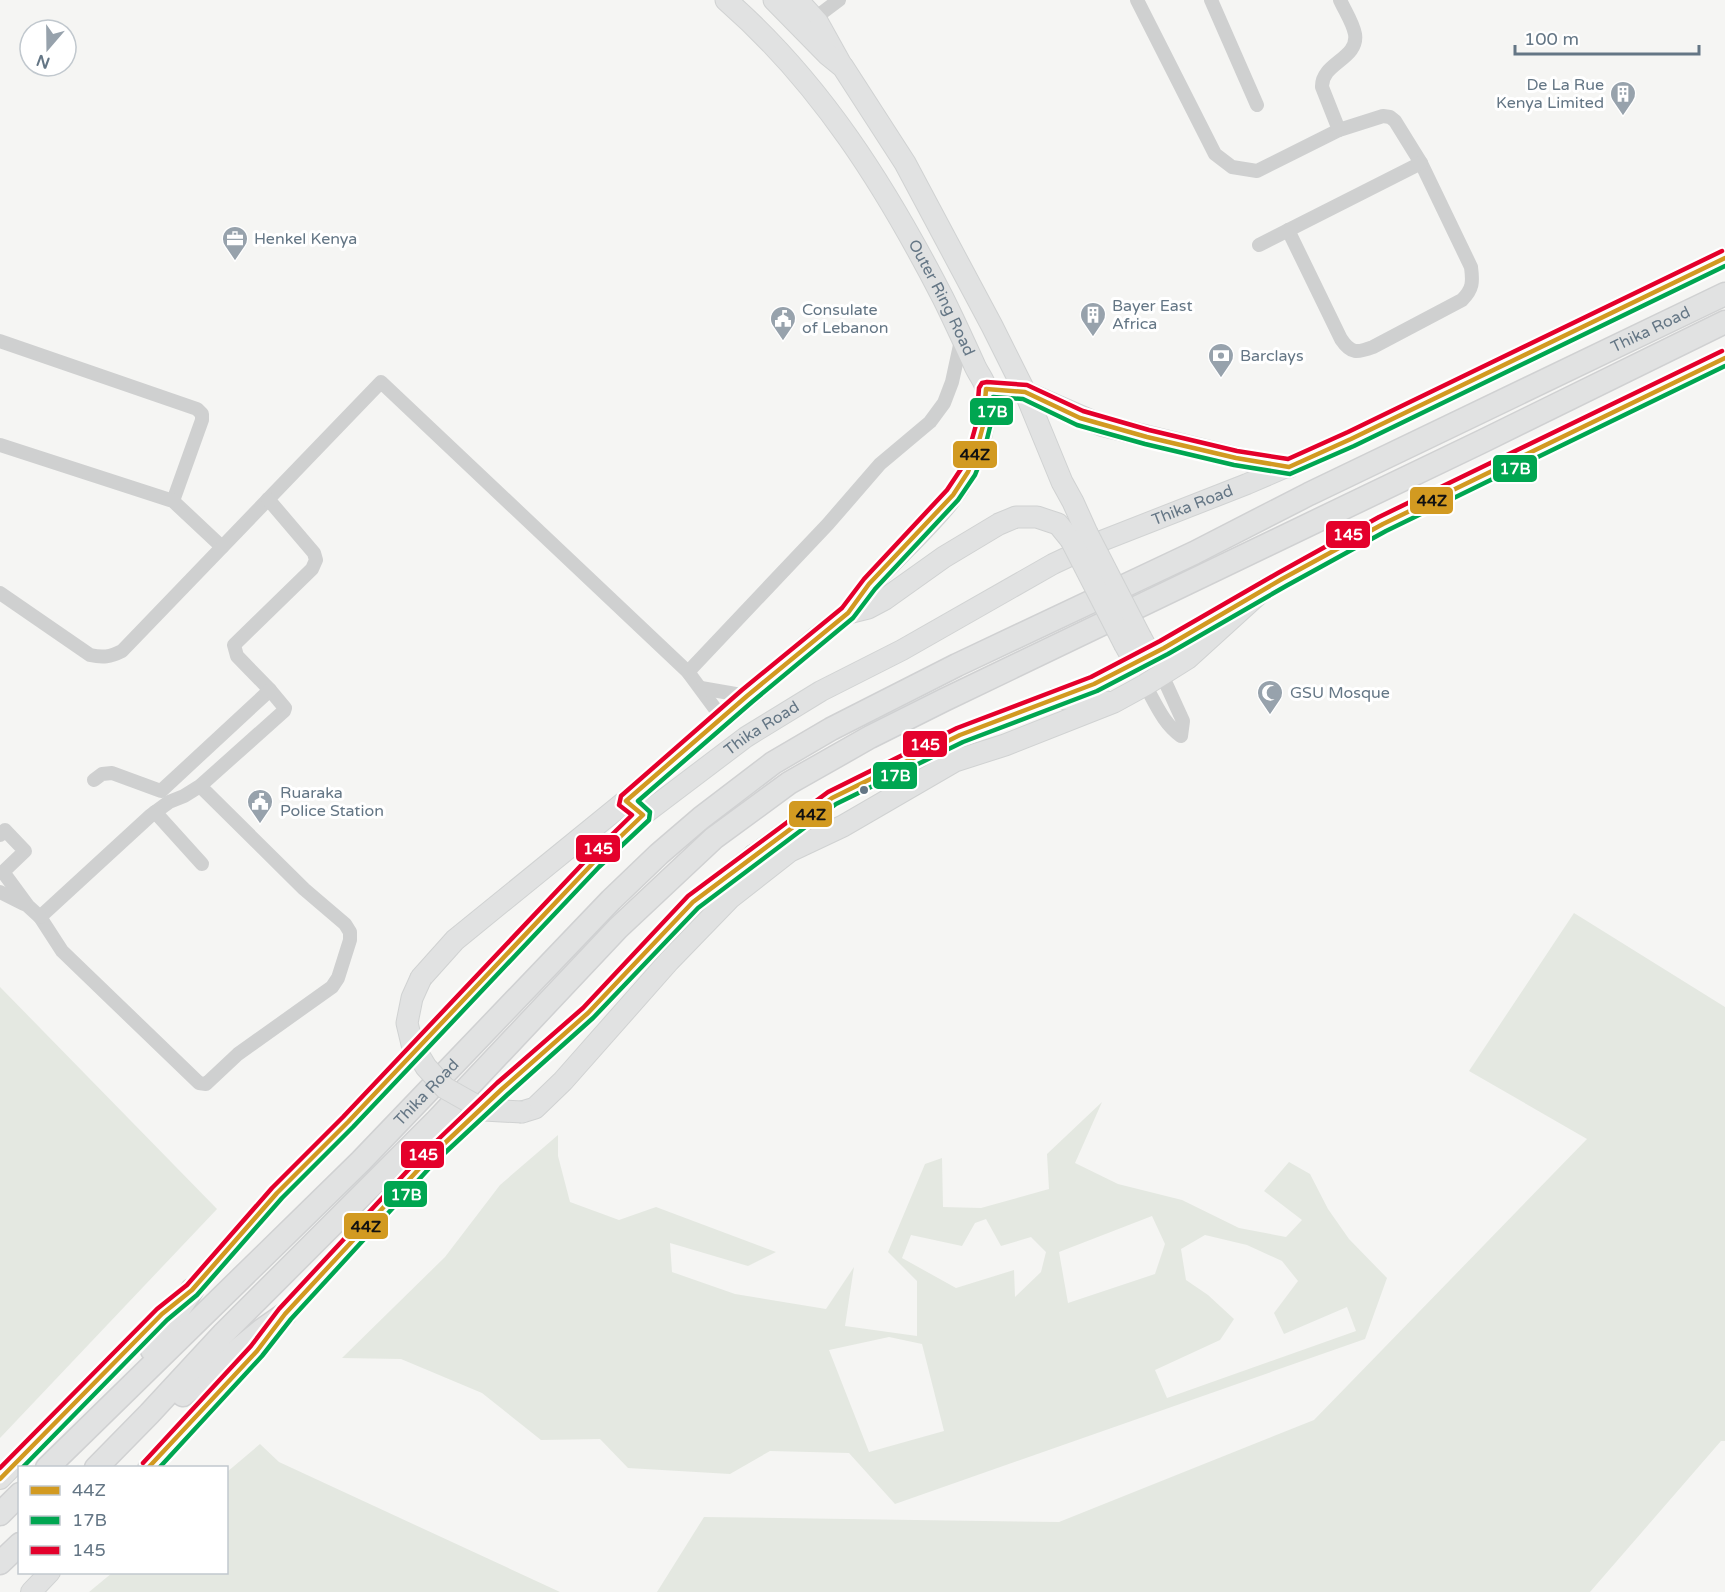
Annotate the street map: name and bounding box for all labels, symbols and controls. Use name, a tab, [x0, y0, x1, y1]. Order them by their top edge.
north arrow	[18, 18, 78, 78]
scale bar	[1515, 18, 1700, 56]
text: 100 m	[1524, 28, 1579, 50]
text: N	[34, 50, 53, 73]
place label: De La Rue Kenya Limited	[1496, 75, 1604, 113]
building icon: De La Rue Kenya Limited	[1608, 79, 1638, 117]
office icon: Henkel Kenya	[220, 224, 250, 262]
place label: Henkel Kenya	[254, 229, 357, 249]
street label: Outer Ring Road	[904, 236, 979, 359]
place label: Bayer East Africa	[1112, 296, 1193, 334]
place label: Consulate of Lebanon	[802, 300, 889, 338]
building icon: Bayer East Africa	[1078, 300, 1108, 338]
street label: Thika Road	[1608, 302, 1693, 357]
public building icon: Consulate of Lebanon	[768, 304, 798, 342]
bank icon: Barclays	[1206, 341, 1236, 379]
place label: Barclays	[1240, 346, 1304, 366]
line badge: 17B	[969, 397, 1014, 426]
text: 17B	[976, 402, 1008, 422]
line badge: 44Z	[952, 440, 998, 469]
text: 44Z	[960, 445, 990, 465]
line badge: 17B	[1492, 454, 1538, 483]
text: 17B	[1499, 459, 1531, 479]
street label: Thika Road	[1149, 480, 1236, 530]
line badge: 44Z	[1409, 486, 1454, 515]
text: 44Z	[1417, 491, 1447, 511]
line badge: 145	[1325, 520, 1371, 549]
text: 145	[1333, 525, 1363, 545]
mosque icon: GSU Mosque	[1255, 678, 1285, 716]
place label: GSU Mosque	[1290, 683, 1390, 703]
street label: Thika Road	[720, 697, 803, 760]
line badge: 145	[902, 730, 948, 758]
text: 145	[910, 735, 940, 755]
line badge: 17B	[872, 761, 918, 790]
text: 17B	[879, 766, 911, 786]
place label: Ruaraka Police Station	[280, 783, 384, 821]
unlabelled marker	[858, 784, 870, 796]
public building icon: Ruaraka Police Station	[245, 787, 275, 825]
line badge: 44Z	[788, 800, 833, 828]
text: 44Z	[796, 805, 826, 825]
line badge: 145	[575, 834, 621, 863]
text: 145	[583, 839, 613, 859]
street label: Thika Road	[390, 1055, 463, 1130]
line badge: 145	[400, 1140, 445, 1169]
text: 145	[408, 1145, 438, 1165]
line badge: 17B	[383, 1180, 428, 1208]
text: 17B	[390, 1185, 422, 1205]
line badge: 44Z	[343, 1212, 389, 1240]
text: 44Z	[351, 1217, 381, 1237]
legend	[18, 1466, 228, 1574]
text: 44Z	[72, 1479, 106, 1501]
text: 17B	[72, 1509, 107, 1531]
text: 145	[72, 1539, 106, 1561]

